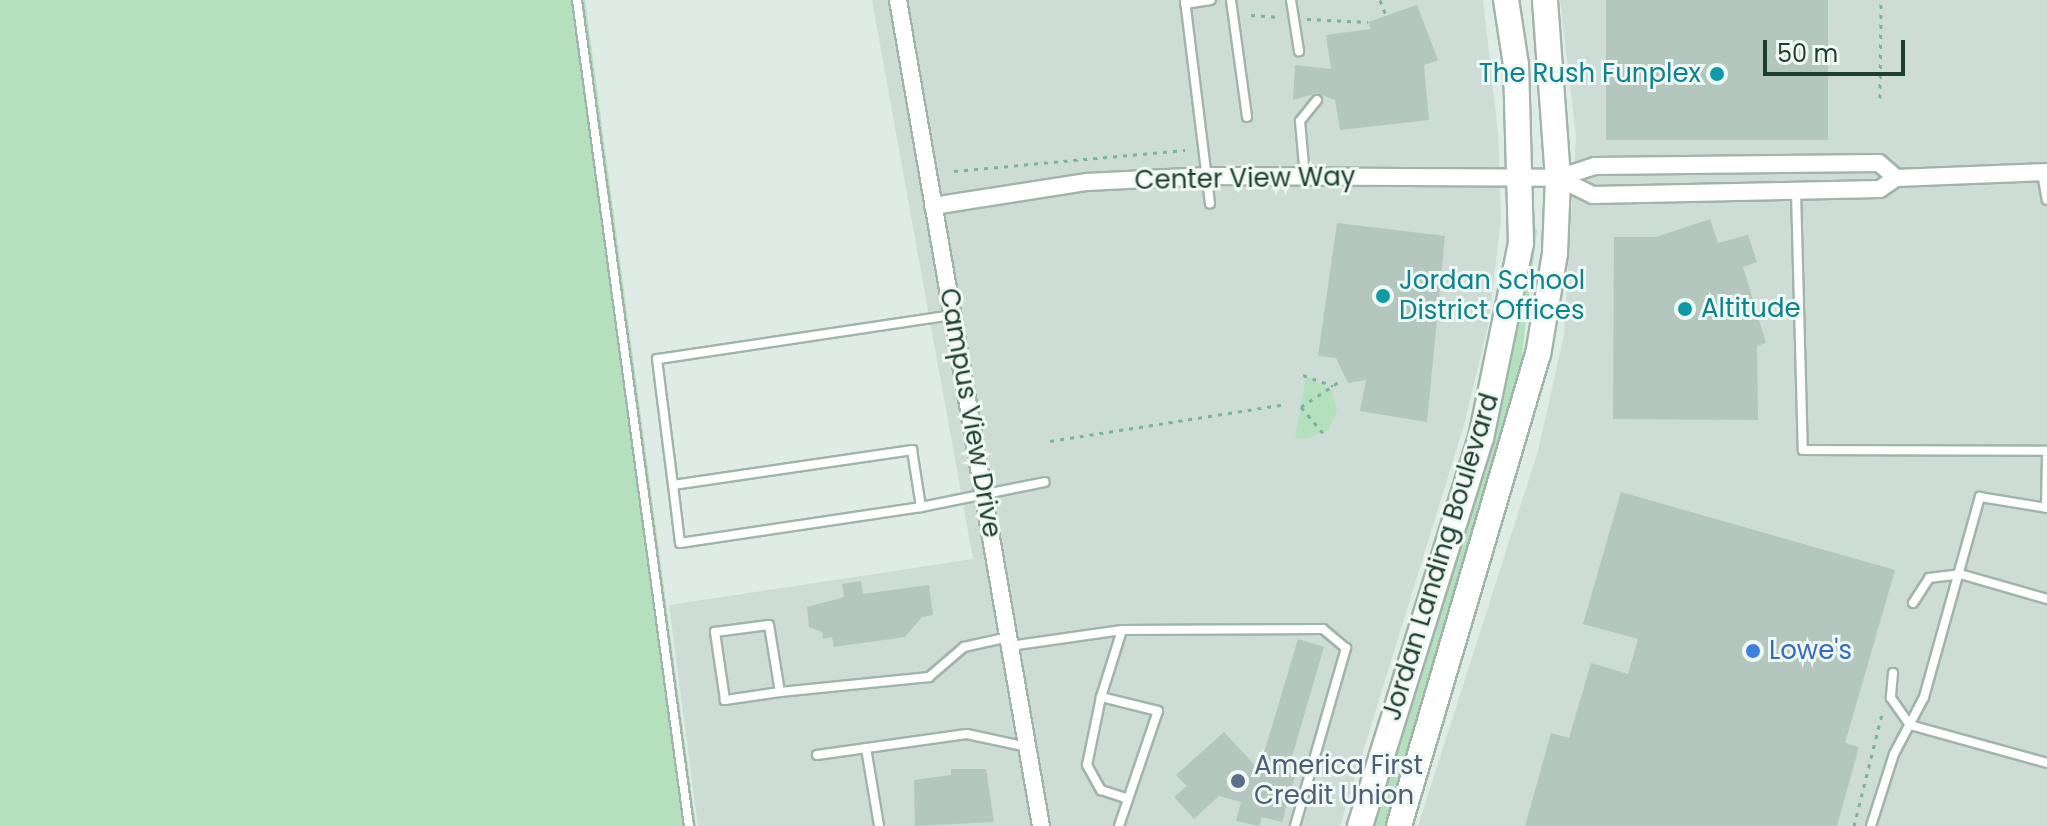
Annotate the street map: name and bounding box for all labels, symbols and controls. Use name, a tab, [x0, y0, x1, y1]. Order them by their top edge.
scale bar	[1767, 24, 1909, 74]
text: 50 m	[1777, 37, 1838, 70]
place label: The Rush Funplex	[1479, 58, 1701, 90]
marker: The Rush Funplex	[1708, 65, 1726, 83]
street label: Center View Way	[1134, 161, 1356, 197]
place label: Jordan School District Offices	[1399, 265, 1585, 326]
street label: Campus View Drive	[933, 286, 1007, 540]
marker: Jordan School District Offices	[1374, 287, 1392, 305]
place label: Altitude	[1701, 293, 1801, 325]
marker: Altitude	[1676, 300, 1694, 318]
street label: Jordan Landing Boulevard	[1376, 390, 1506, 724]
place label: Lowe's	[1769, 635, 1852, 667]
marker: Lowe's	[1744, 642, 1762, 660]
place label: America First Credit Union	[1254, 750, 1423, 812]
marker: America First Credit Union	[1229, 772, 1247, 790]

